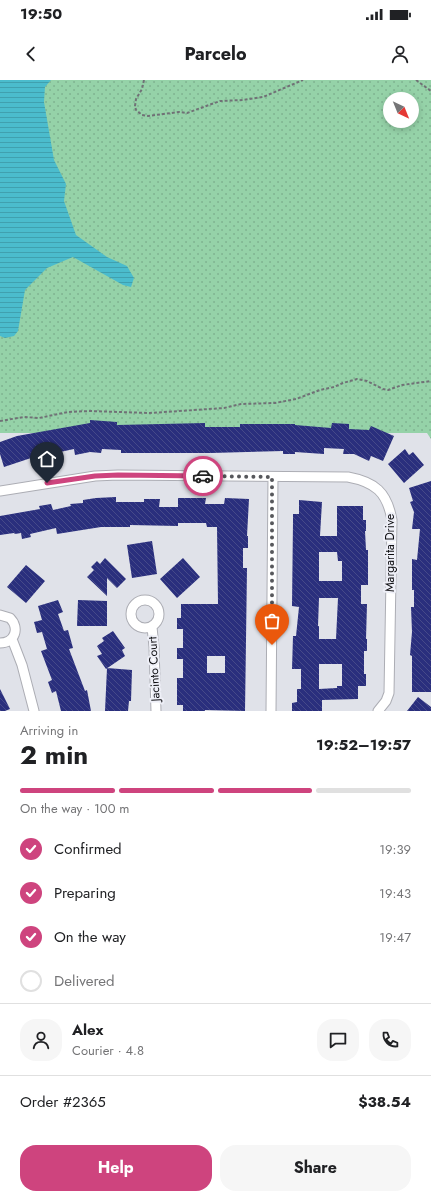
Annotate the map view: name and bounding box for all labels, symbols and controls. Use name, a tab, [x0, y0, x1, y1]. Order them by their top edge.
text: 19:50	[20, 3, 62, 25]
text: Parcelo	[184, 41, 247, 67]
icon: back	[20, 43, 42, 65]
icon: person	[389, 43, 411, 65]
north arrow	[383, 92, 419, 128]
map controls	[383, 92, 419, 128]
pin	[30, 442, 64, 483]
icon: home	[36, 448, 58, 470]
courier	[183, 456, 223, 496]
icon: car	[192, 465, 214, 487]
street label: Margarita Drive	[381, 514, 399, 592]
pin	[255, 604, 289, 645]
icon: bag	[261, 610, 283, 632]
street label: Jacinto Court	[143, 636, 165, 704]
text: Arriving in	[20, 721, 78, 740]
text: 19:52–19:57	[316, 734, 411, 756]
text: 2 min	[20, 736, 88, 774]
text: On the way · 100 m	[20, 799, 129, 818]
icon: check	[20, 838, 42, 860]
text: Confirmed	[54, 838, 122, 860]
text: 19:39	[379, 840, 411, 859]
icon: check	[20, 882, 42, 904]
text: Preparing	[54, 882, 116, 904]
text: 19:43	[379, 884, 411, 903]
icon: check	[20, 926, 42, 948]
text: On the way	[54, 926, 126, 948]
text: 19:47	[379, 928, 411, 947]
text: Delivered	[54, 970, 115, 992]
button: person	[20, 1019, 62, 1061]
text: Alex	[72, 1019, 103, 1041]
button: chat	[317, 1019, 359, 1061]
button: phone	[369, 1019, 411, 1061]
text: Courier · 4.8	[72, 1041, 144, 1060]
text: Order #2365	[20, 1091, 106, 1113]
text: $38.54	[358, 1091, 411, 1113]
button: Help	[20, 1145, 212, 1191]
button: Share	[220, 1145, 411, 1191]

